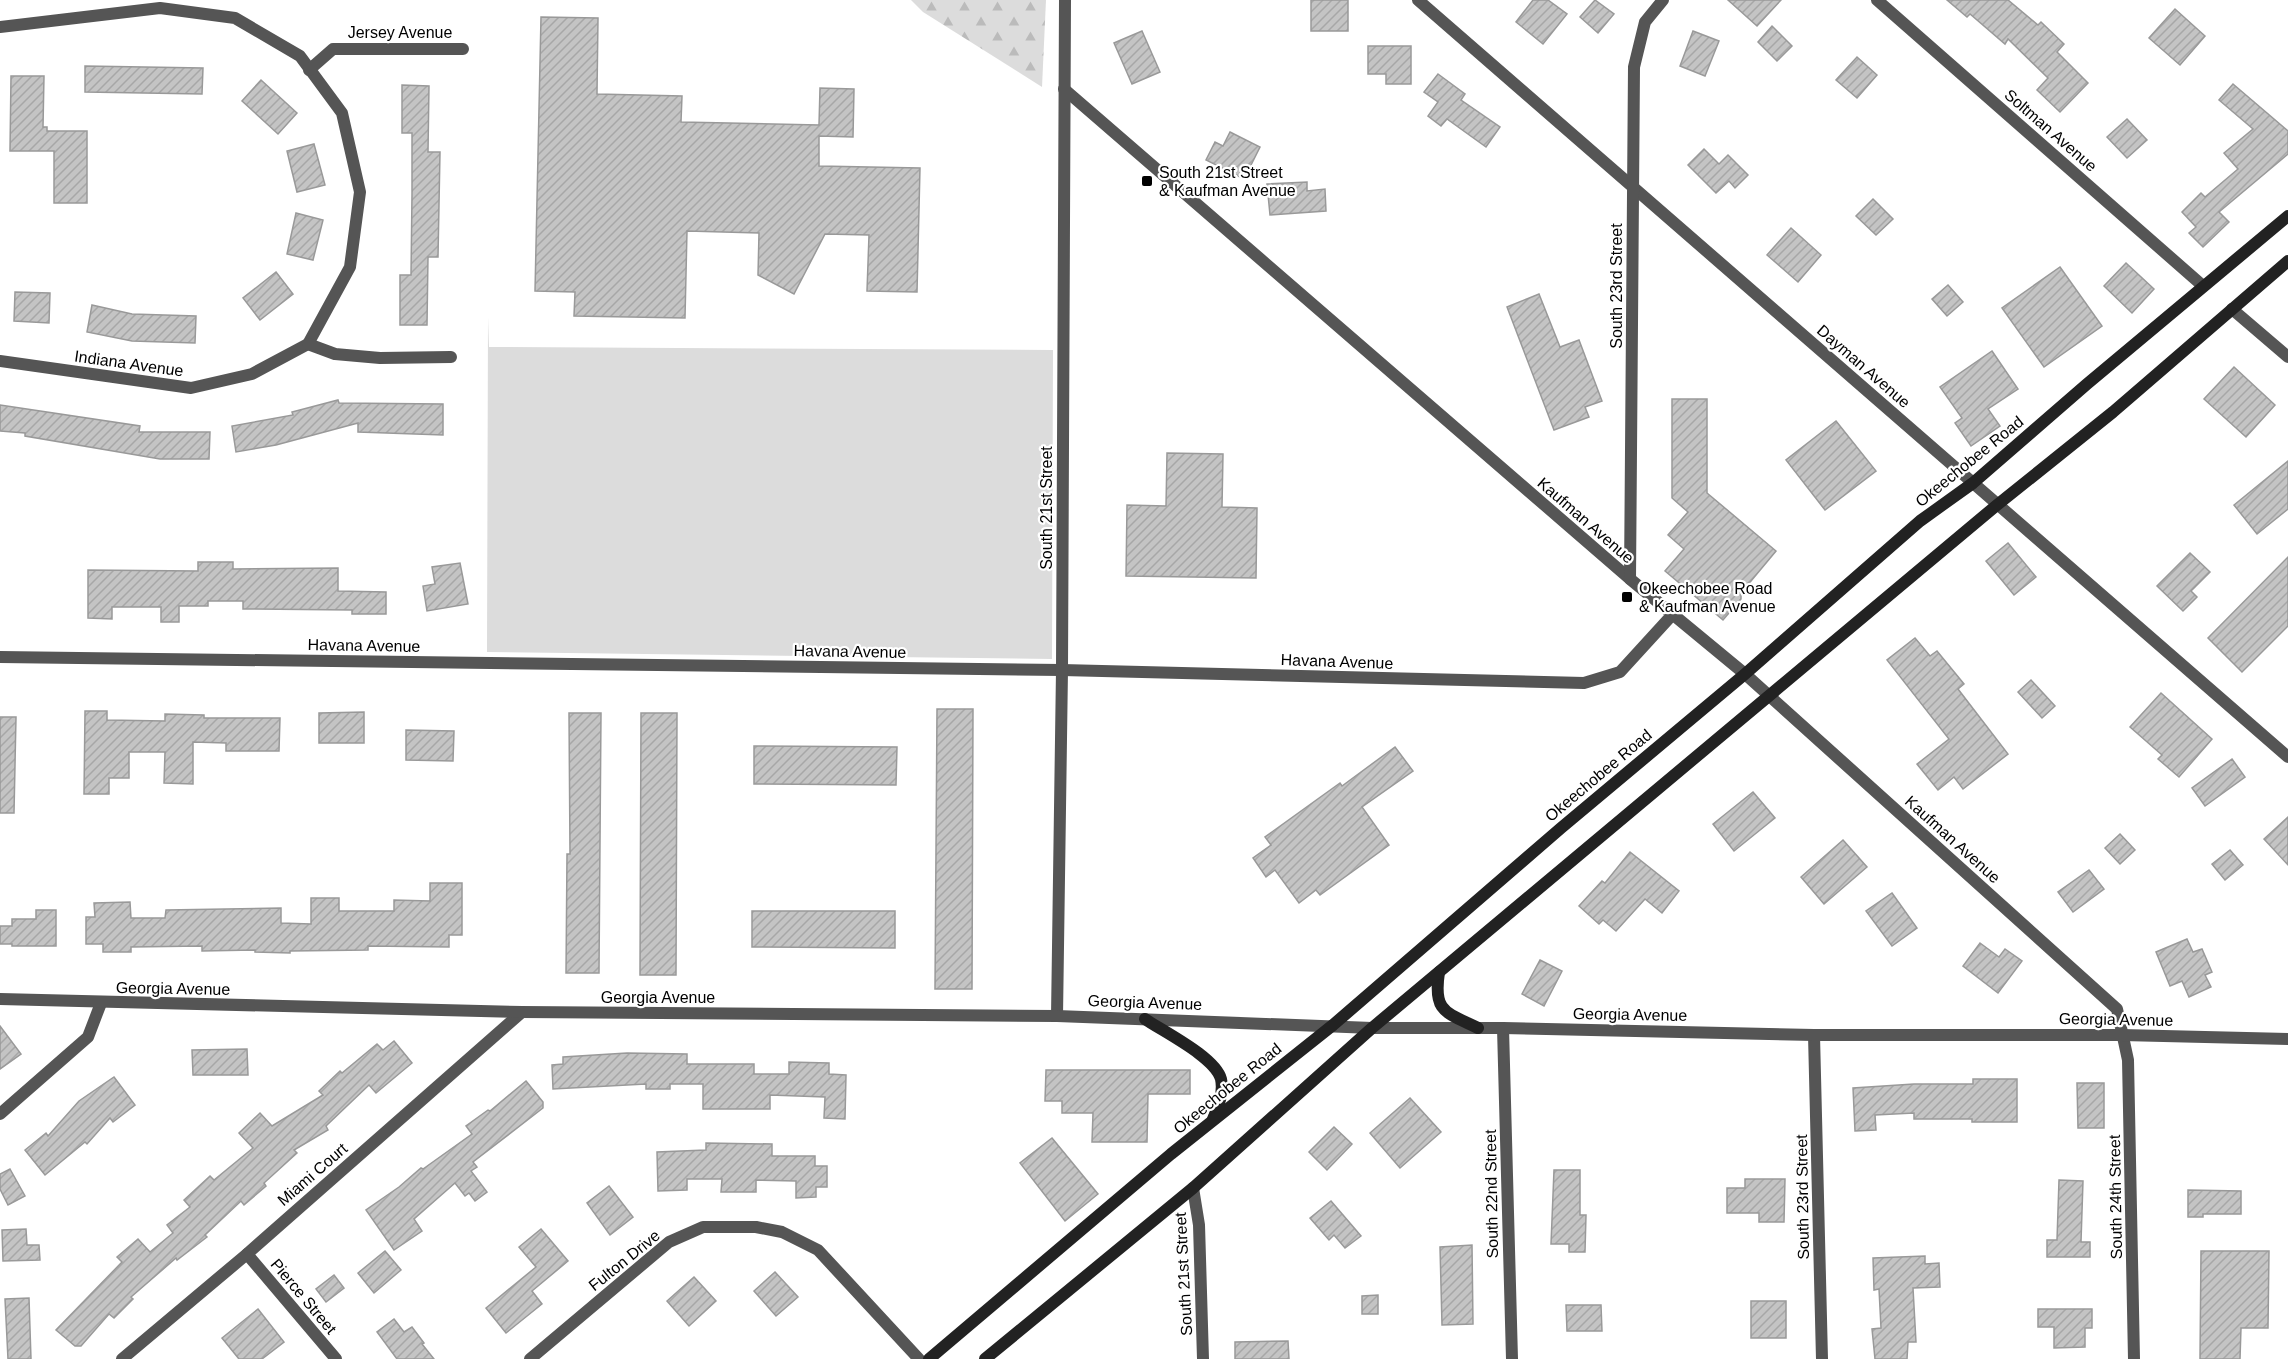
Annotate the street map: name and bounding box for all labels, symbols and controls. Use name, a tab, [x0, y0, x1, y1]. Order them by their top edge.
street label: Jersey Avenue	[348, 24, 452, 41]
street label: Soltman Avenue	[2001, 86, 2100, 175]
place label: South 21st Street & Kaufman Avenue	[1159, 164, 1296, 199]
marker: South 21st Street & Kaufman Avenue	[1140, 174, 1154, 188]
street label: South 23rd Street	[1608, 223, 1625, 349]
street label: Dayman Avenue	[1814, 322, 1914, 411]
street label: Indiana Avenue	[73, 347, 185, 380]
street label: Okeechobee Road	[1912, 413, 2027, 510]
street label: South 21st Street	[1038, 446, 1055, 570]
street label: Kaufman Avenue	[1534, 474, 1637, 567]
place label: Okeechobee Road & Kaufman Avenue	[1639, 580, 1776, 615]
marker: Okeechobee Road & Kaufman Avenue	[1620, 590, 1634, 604]
street label: Havana Avenue	[308, 636, 421, 655]
street label: Havana Avenue	[794, 642, 907, 661]
street label: Havana Avenue	[1280, 651, 1394, 672]
street label: Okeechobee Road	[1542, 726, 1655, 825]
street label: Kaufman Avenue	[1902, 792, 2004, 886]
street label: Georgia Avenue	[116, 979, 230, 998]
street label: Georgia Avenue	[601, 989, 715, 1006]
street label: Georgia Avenue	[1087, 992, 1203, 1013]
street label: Georgia Avenue	[1573, 1005, 1687, 1024]
street label: Georgia Avenue	[2059, 1010, 2173, 1029]
street label: Okeechobee Road	[1170, 1040, 1285, 1137]
street label: South 22nd Street	[1482, 1129, 1501, 1259]
street label: South 23rd Street	[1793, 1134, 1812, 1260]
street label: South 24th Street	[2106, 1134, 2125, 1259]
street label: Miami Court	[274, 1139, 351, 1209]
street label: South 21st Street	[1172, 1211, 1195, 1336]
street label: Fulton Drive	[585, 1227, 663, 1294]
street label: Pierce Street	[267, 1255, 340, 1338]

